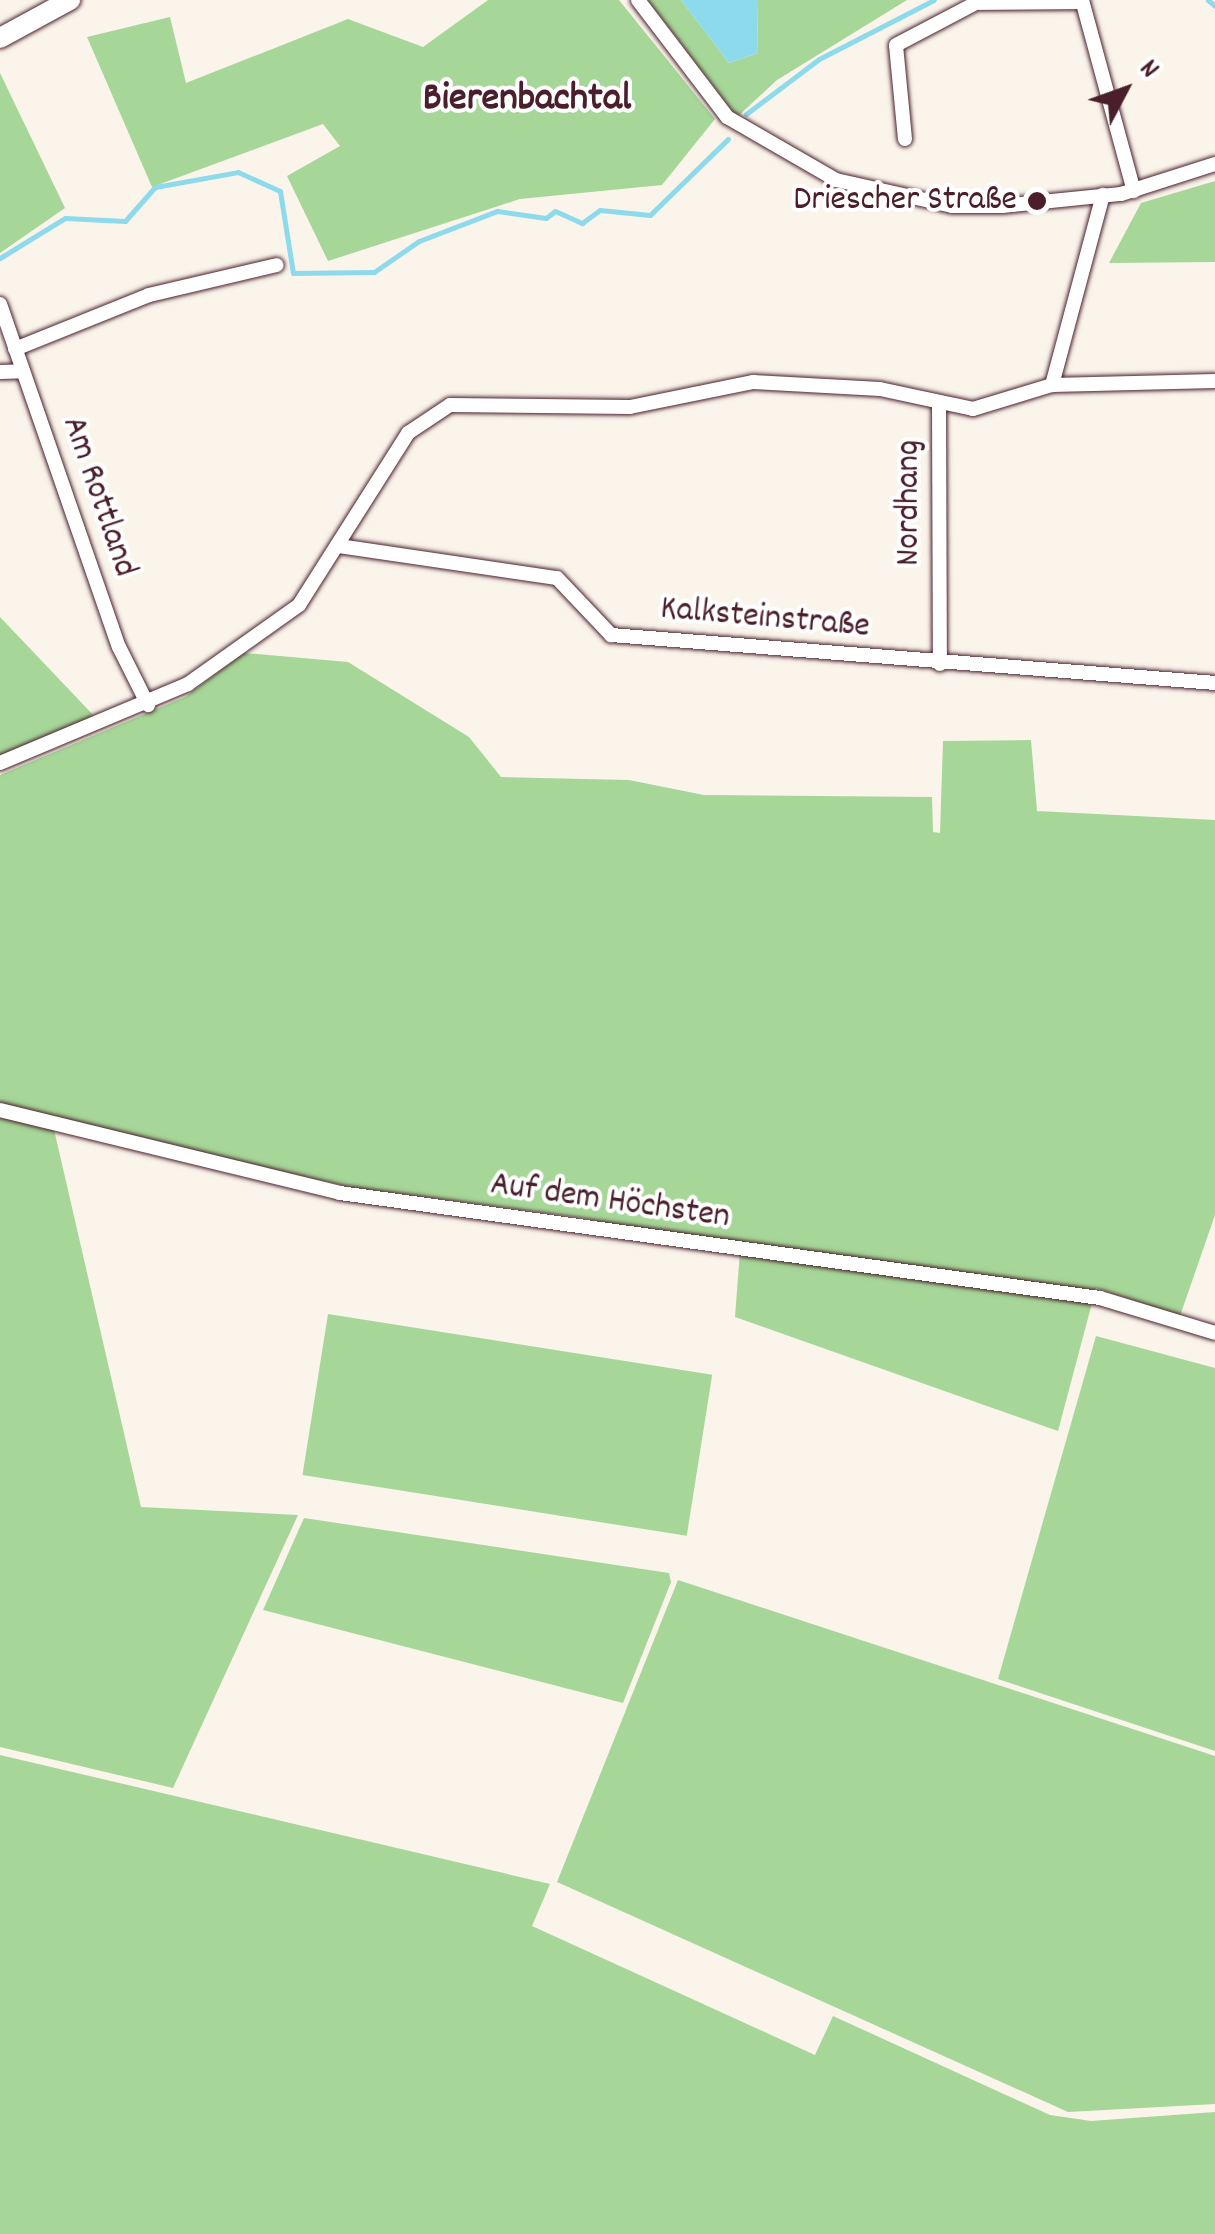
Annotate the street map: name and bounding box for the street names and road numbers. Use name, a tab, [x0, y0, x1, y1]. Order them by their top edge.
street label: Am Rottland	[51, 411, 145, 583]
street label: Nordhang	[889, 440, 931, 566]
street label: Kalksteinstraße	[659, 589, 871, 649]
street label: Auf dem Höchsten	[488, 1164, 732, 1240]

